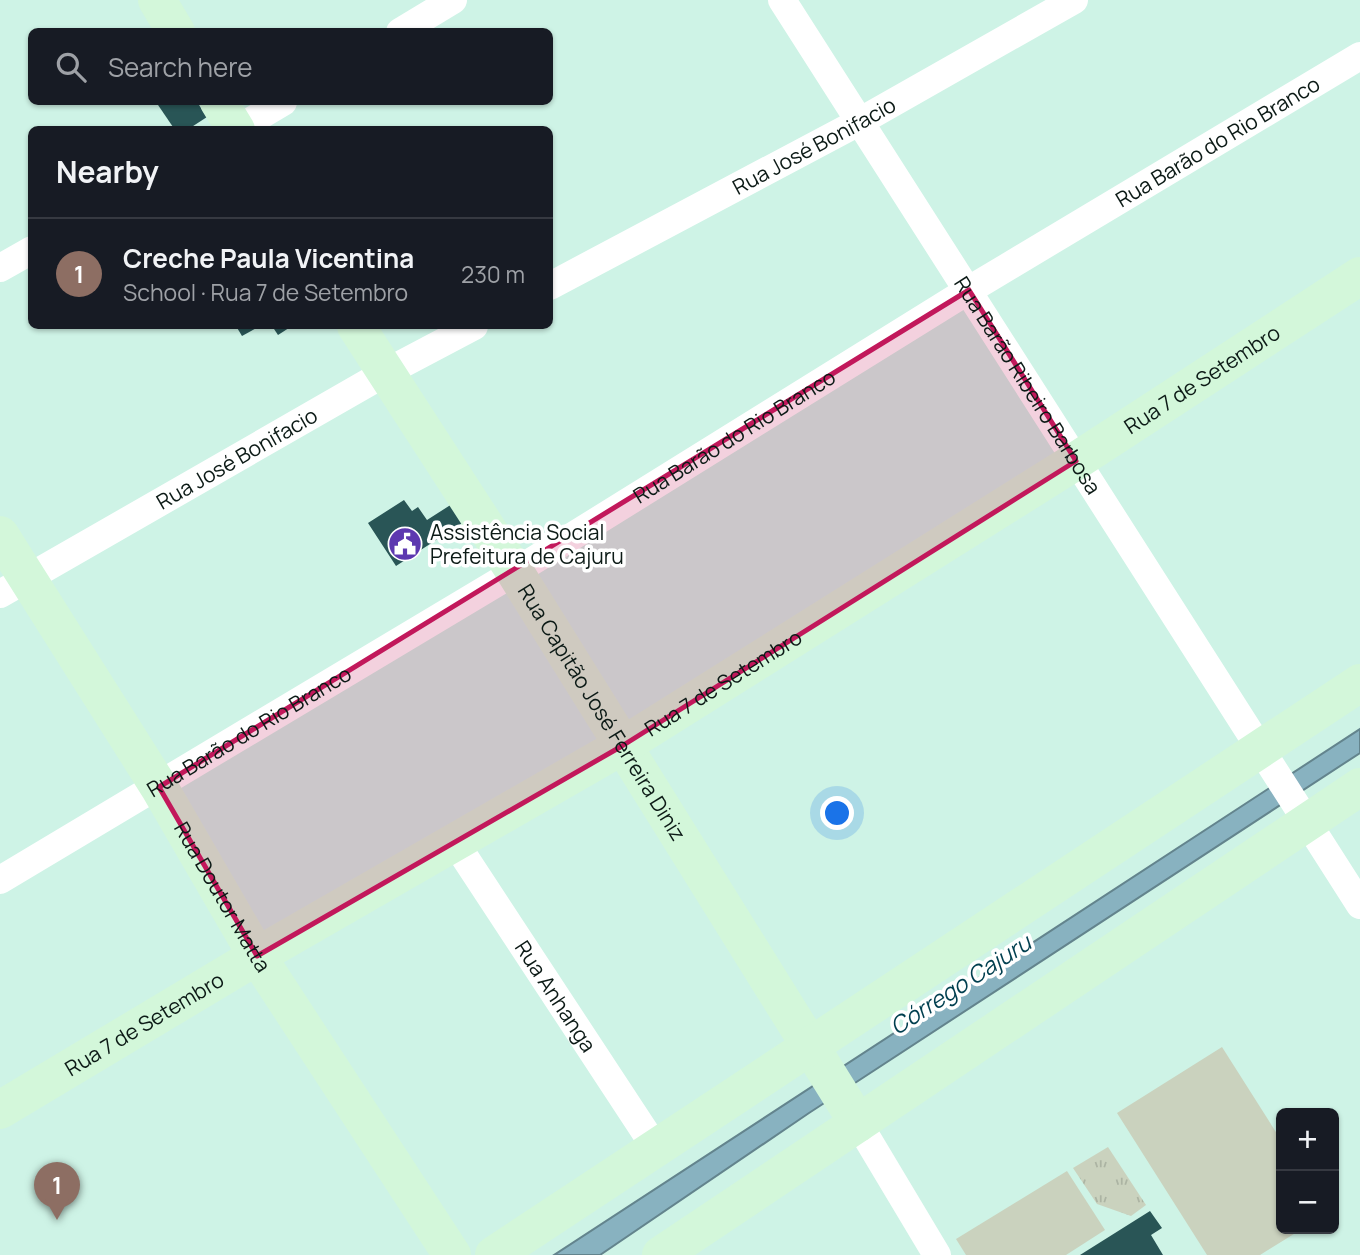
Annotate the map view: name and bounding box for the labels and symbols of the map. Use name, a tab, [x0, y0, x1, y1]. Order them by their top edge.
street label: Rua Barão do Rio Branco	[1110, 69, 1325, 213]
street label: Rua José Bonifacio	[727, 90, 901, 201]
street label: Rua Barão Ribeiro Barbosa	[948, 271, 1108, 499]
street label: Rua 7 de Setembro	[1119, 318, 1285, 440]
street label: Rua Barão do Rio Branco	[628, 362, 841, 509]
street label: Rua José Bonifacio	[151, 401, 322, 515]
place label: Assistência Social Prefeitura de Cajuru	[430, 518, 624, 570]
public building icon: Assistência Social Prefeitura de Cajuru	[386, 525, 424, 563]
street label: Rua Capitão José Ferreira Diniz	[512, 579, 693, 846]
street label: Rua 7 de Setembro	[639, 623, 807, 742]
street label: Rua Barão do Rio Branco	[142, 659, 356, 803]
your location	[820, 796, 854, 830]
street label: Rua Doutor Matta	[168, 817, 278, 977]
water label: Córrego Cajuru	[883, 925, 1039, 1042]
street label: Rua Anhanga	[509, 935, 603, 1057]
street label: Rua 7 de Setembro	[59, 965, 229, 1082]
pin: 1	[34, 1162, 80, 1220]

